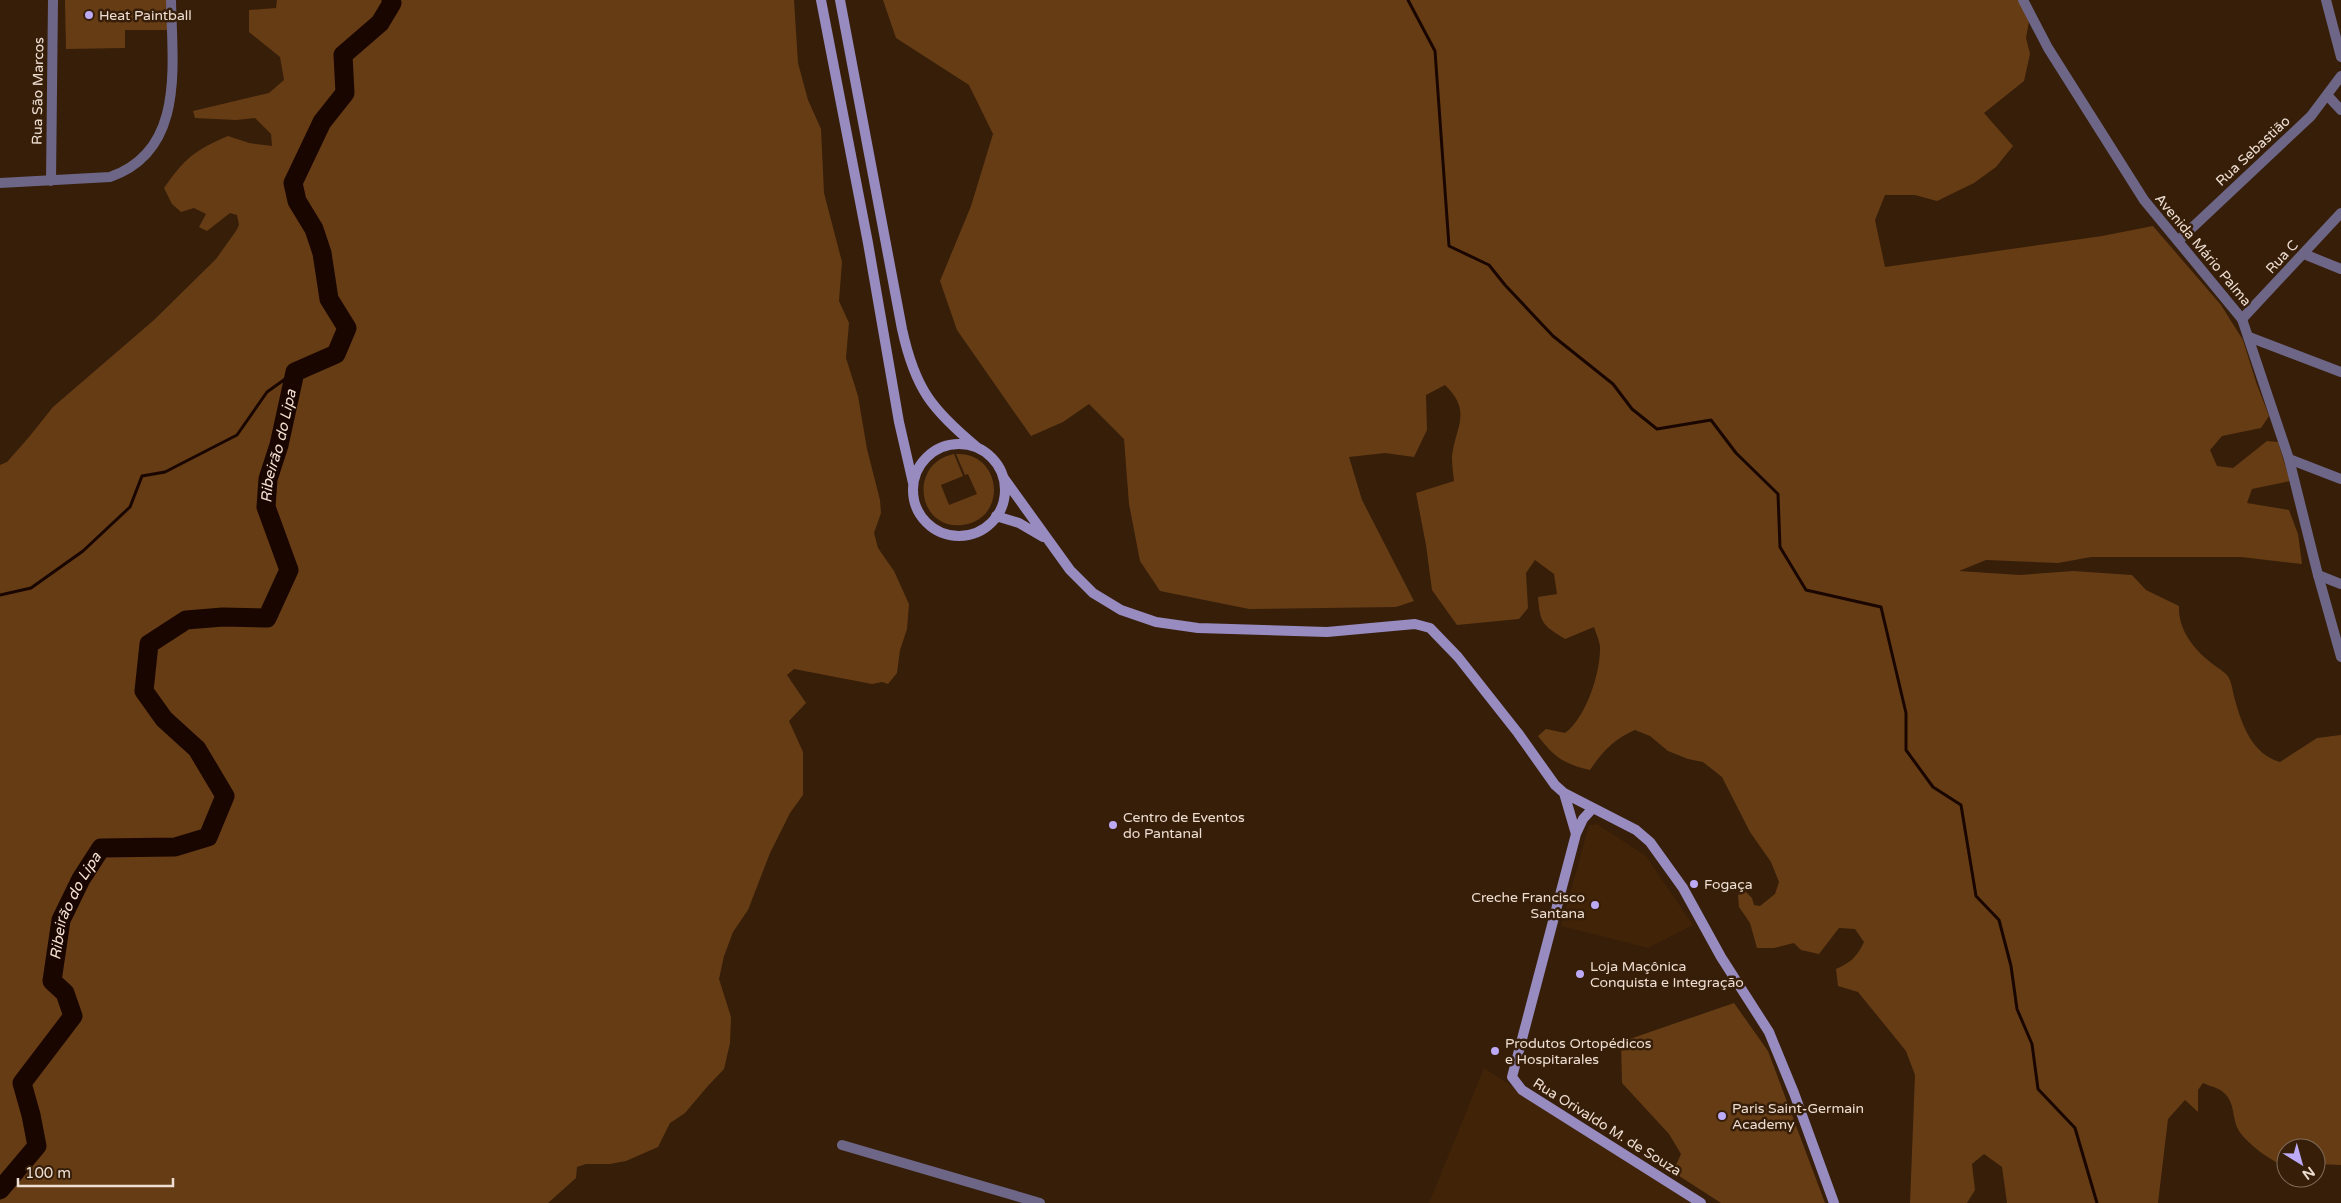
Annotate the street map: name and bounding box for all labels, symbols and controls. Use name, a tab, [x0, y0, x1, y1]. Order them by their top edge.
place label: Heat Paintball	[99, 7, 192, 24]
marker: Heat Paintball	[83, 9, 95, 21]
street label: Rua São Marcos	[29, 37, 47, 145]
street label: Rua Sebastião	[2212, 112, 2294, 190]
street label: Avenida Mário Palma	[2151, 191, 2255, 309]
street label: Rua C	[2262, 236, 2302, 277]
water label: Ribeirão do Lipa	[257, 387, 300, 503]
place label: Centro de Eventos do Pantanal	[1123, 809, 1245, 842]
marker: Centro de Eventos do Pantanal	[1107, 819, 1119, 831]
water label: Ribeirão do Lipa	[46, 848, 105, 961]
place label: Fogaça	[1704, 876, 1753, 893]
marker: Fogaça	[1688, 878, 1700, 890]
place label: Creche Francisco Santana	[1471, 889, 1585, 922]
marker: Creche Francisco Santana	[1589, 899, 1601, 911]
place label: Loja Maçônica Conquista e Integração	[1590, 958, 1744, 991]
marker: Loja Maçônica Conquista e Integração	[1574, 968, 1586, 980]
place label: Produtos Ortopédicos e Hospitarales	[1505, 1035, 1652, 1068]
marker: Produtos Ortopédicos e Hospitarales	[1489, 1045, 1501, 1057]
street label: Rua Orivaldo M. de Souza	[1530, 1074, 1684, 1180]
place label: Paris Saint-Germain Academy	[1732, 1100, 1864, 1133]
marker: Paris Saint-Germain Academy	[1716, 1110, 1728, 1122]
north arrow	[2276, 1138, 2326, 1188]
scale bar	[18, 1156, 172, 1188]
text: N	[2299, 1163, 2318, 1183]
text: 100 m	[25, 1164, 71, 1182]

